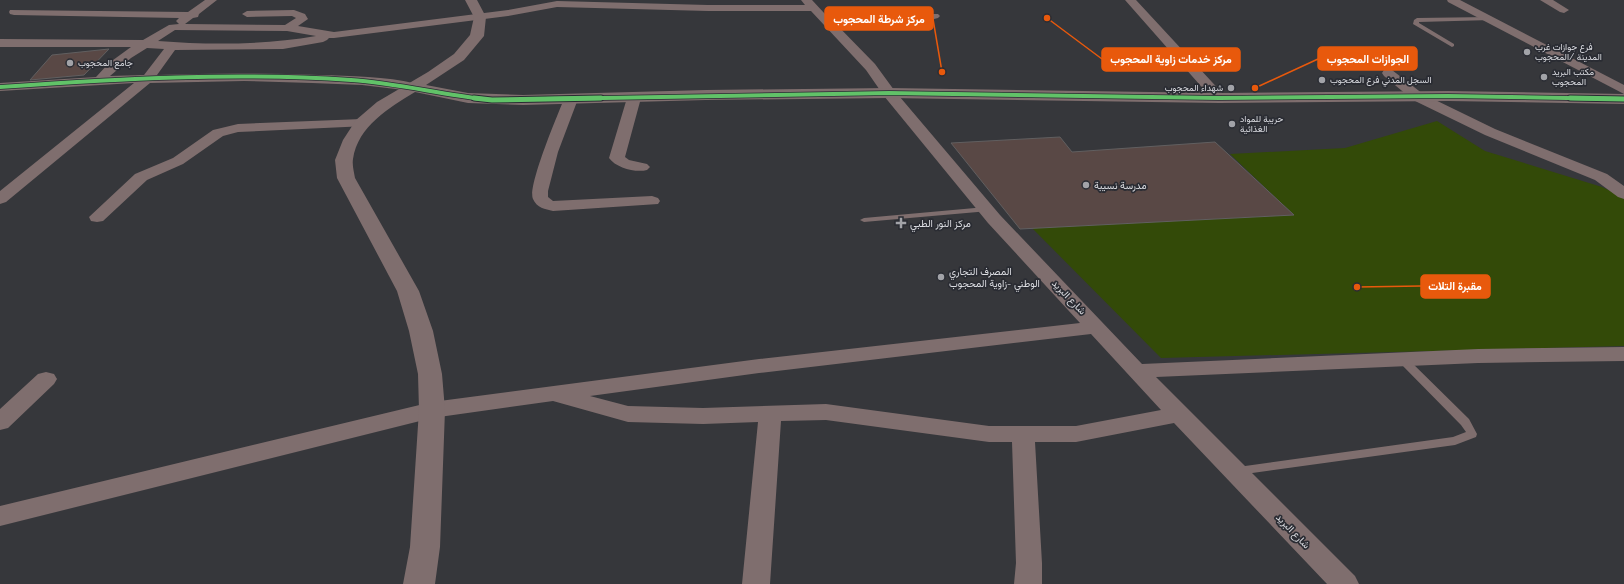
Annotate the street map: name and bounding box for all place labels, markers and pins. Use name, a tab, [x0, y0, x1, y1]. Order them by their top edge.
callout: مركز شرطة المحجوب	[825, 7, 933, 30]
place label: فرع جوازات غرب المدينة /المحجوب	[1535, 42, 1602, 63]
callout: الجوازات المحجوب	[1318, 47, 1417, 70]
marker: فرع جوازات غرب المدينة /المحجوب	[1522, 47, 1532, 57]
callout: مركز خدمات زاوية المحجوب	[1102, 48, 1240, 71]
marker: جامع المحجوب	[65, 58, 75, 68]
place label: جامع المحجوب	[78, 58, 133, 69]
place label: مكتب البريد المحجوب	[1552, 67, 1594, 88]
marker: مكتب البريد المحجوب	[1539, 72, 1549, 82]
marker: السجل المدني فرع المحجوب	[1317, 75, 1327, 85]
place label: السجل المدني فرع المحجوب	[1330, 75, 1432, 87]
place label: شهداء المحجوب	[1165, 83, 1223, 94]
marker: شهداء المحجوب	[1226, 83, 1236, 93]
place label: حريبة للمواد الغذائية	[1240, 114, 1283, 134]
marker: حريبة للمواد الغذائية	[1227, 119, 1237, 129]
marker: مدرسة نسيبة	[1081, 180, 1091, 190]
place label: مدرسة نسيبة	[1094, 180, 1147, 192]
marker: مركز النور الطبي	[895, 217, 907, 229]
place label: مركز النور الطبي	[910, 218, 971, 232]
place label: المصرف التجاري الوطني -زاوية المحجوب	[949, 266, 1040, 292]
marker: المصرف التجاري الوطني -زاوية المحجوب	[936, 272, 946, 282]
callout: مقبرة التلات	[1421, 275, 1490, 298]

